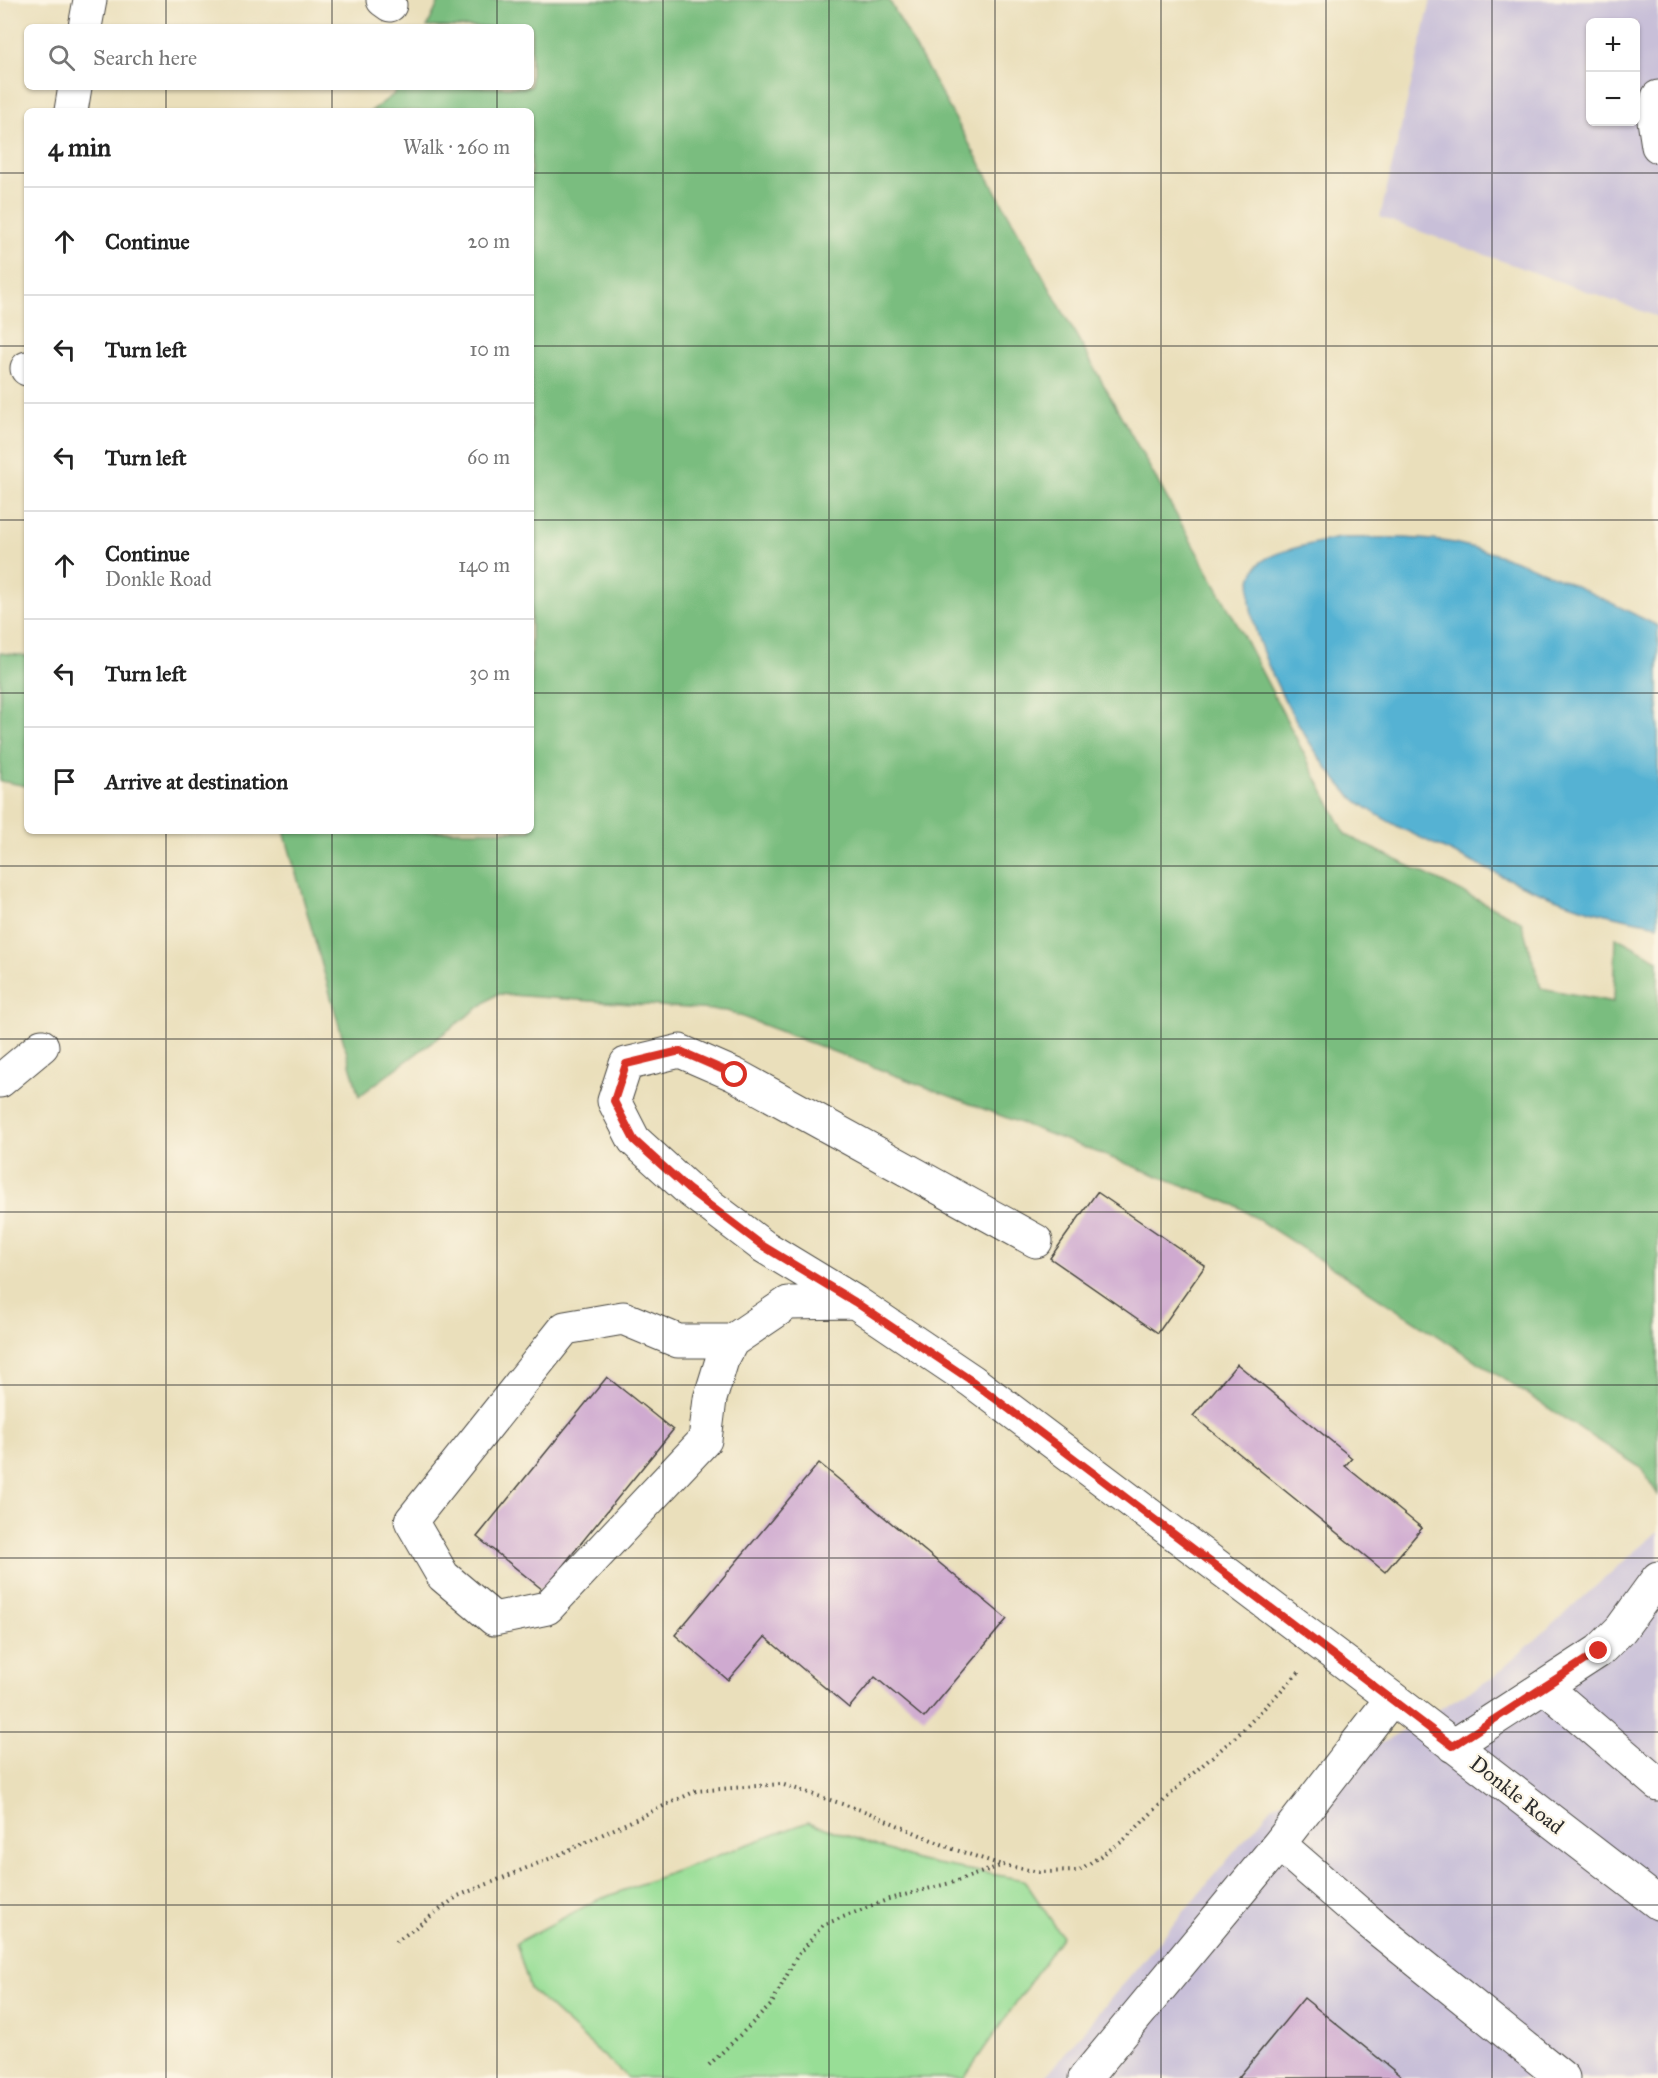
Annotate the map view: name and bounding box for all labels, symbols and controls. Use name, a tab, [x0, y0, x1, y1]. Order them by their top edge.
map controls	[1586, 18, 1640, 126]
button: +	[1586, 18, 1640, 72]
search box	[24, 24, 534, 90]
icon: search	[45, 41, 78, 74]
text: Search here	[93, 44, 197, 71]
button: −	[1586, 72, 1640, 126]
text: 4 min	[48, 131, 111, 163]
text: Walk · 260 m	[403, 135, 510, 159]
icon: ahead	[48, 225, 81, 258]
text: Continue	[105, 228, 190, 255]
text: 20 m	[467, 229, 510, 253]
icon: left	[48, 333, 81, 366]
text: Turn left	[105, 336, 187, 363]
text: 10 m	[469, 337, 510, 361]
icon: left	[48, 441, 81, 474]
text: Turn left	[105, 444, 187, 471]
text: 60 m	[467, 445, 510, 469]
text: Continue	[105, 540, 190, 567]
icon: ahead	[48, 549, 81, 582]
text: 140 m	[458, 553, 510, 577]
text: Donkle Road	[105, 567, 212, 591]
icon: left	[48, 657, 81, 690]
text: Turn left	[105, 660, 187, 687]
text: 30 m	[469, 661, 510, 685]
icon: arrive	[48, 765, 81, 798]
text: Arrive at destination	[105, 768, 288, 795]
route start	[721, 1061, 747, 1087]
route end	[1585, 1637, 1611, 1663]
street label: Donkle Road	[1465, 1750, 1570, 1840]

